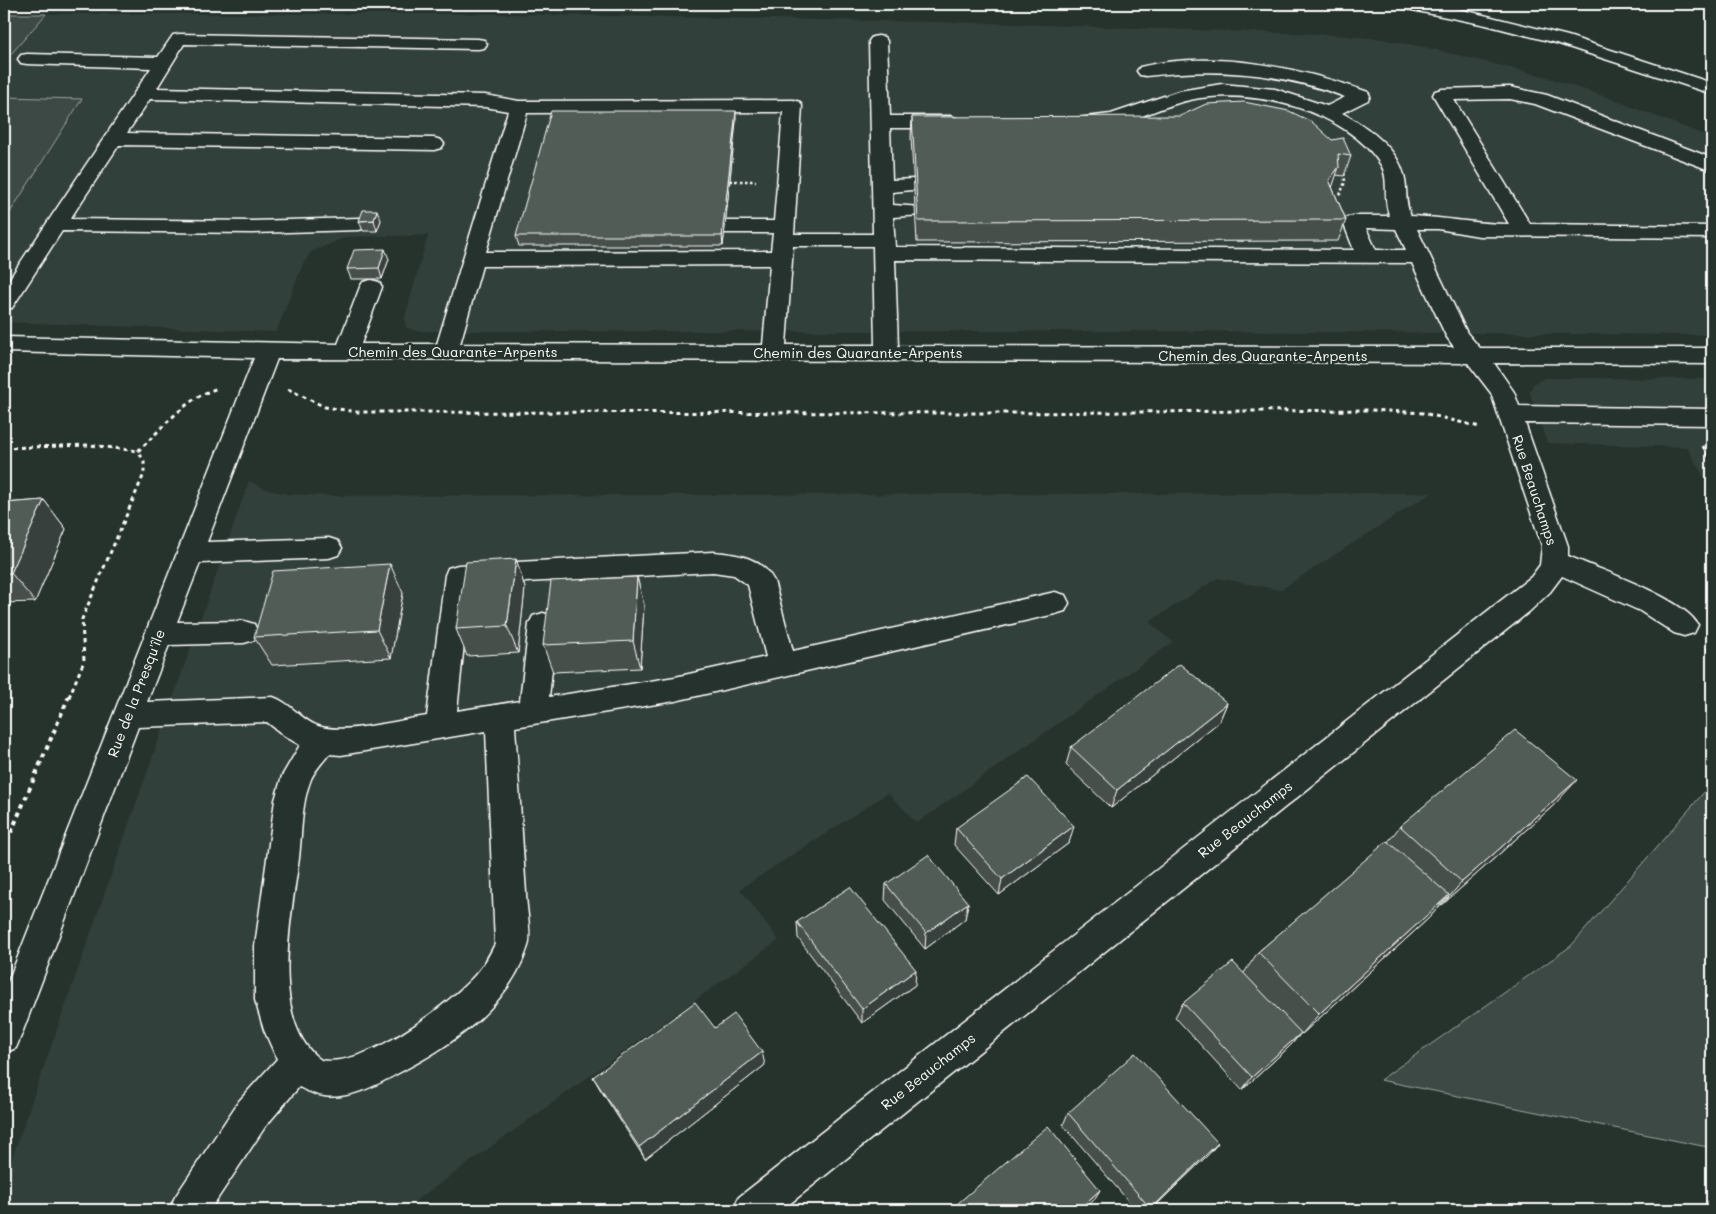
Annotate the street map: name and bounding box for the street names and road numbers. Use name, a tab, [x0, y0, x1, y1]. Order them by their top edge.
street label: Chemin des Quarante-Arpents	[348, 342, 558, 361]
street label: Chemin des Quarante-Arpents	[753, 343, 963, 362]
street label: Chemin des Quarante-Arpents	[1158, 346, 1368, 365]
street label: Rue Beauchamps	[1508, 432, 1562, 548]
street label: Rue de la Presqu'île	[103, 626, 169, 760]
street label: Rue Beauchamps	[1194, 776, 1296, 862]
street label: Rue Beauchamps	[877, 1028, 979, 1114]

